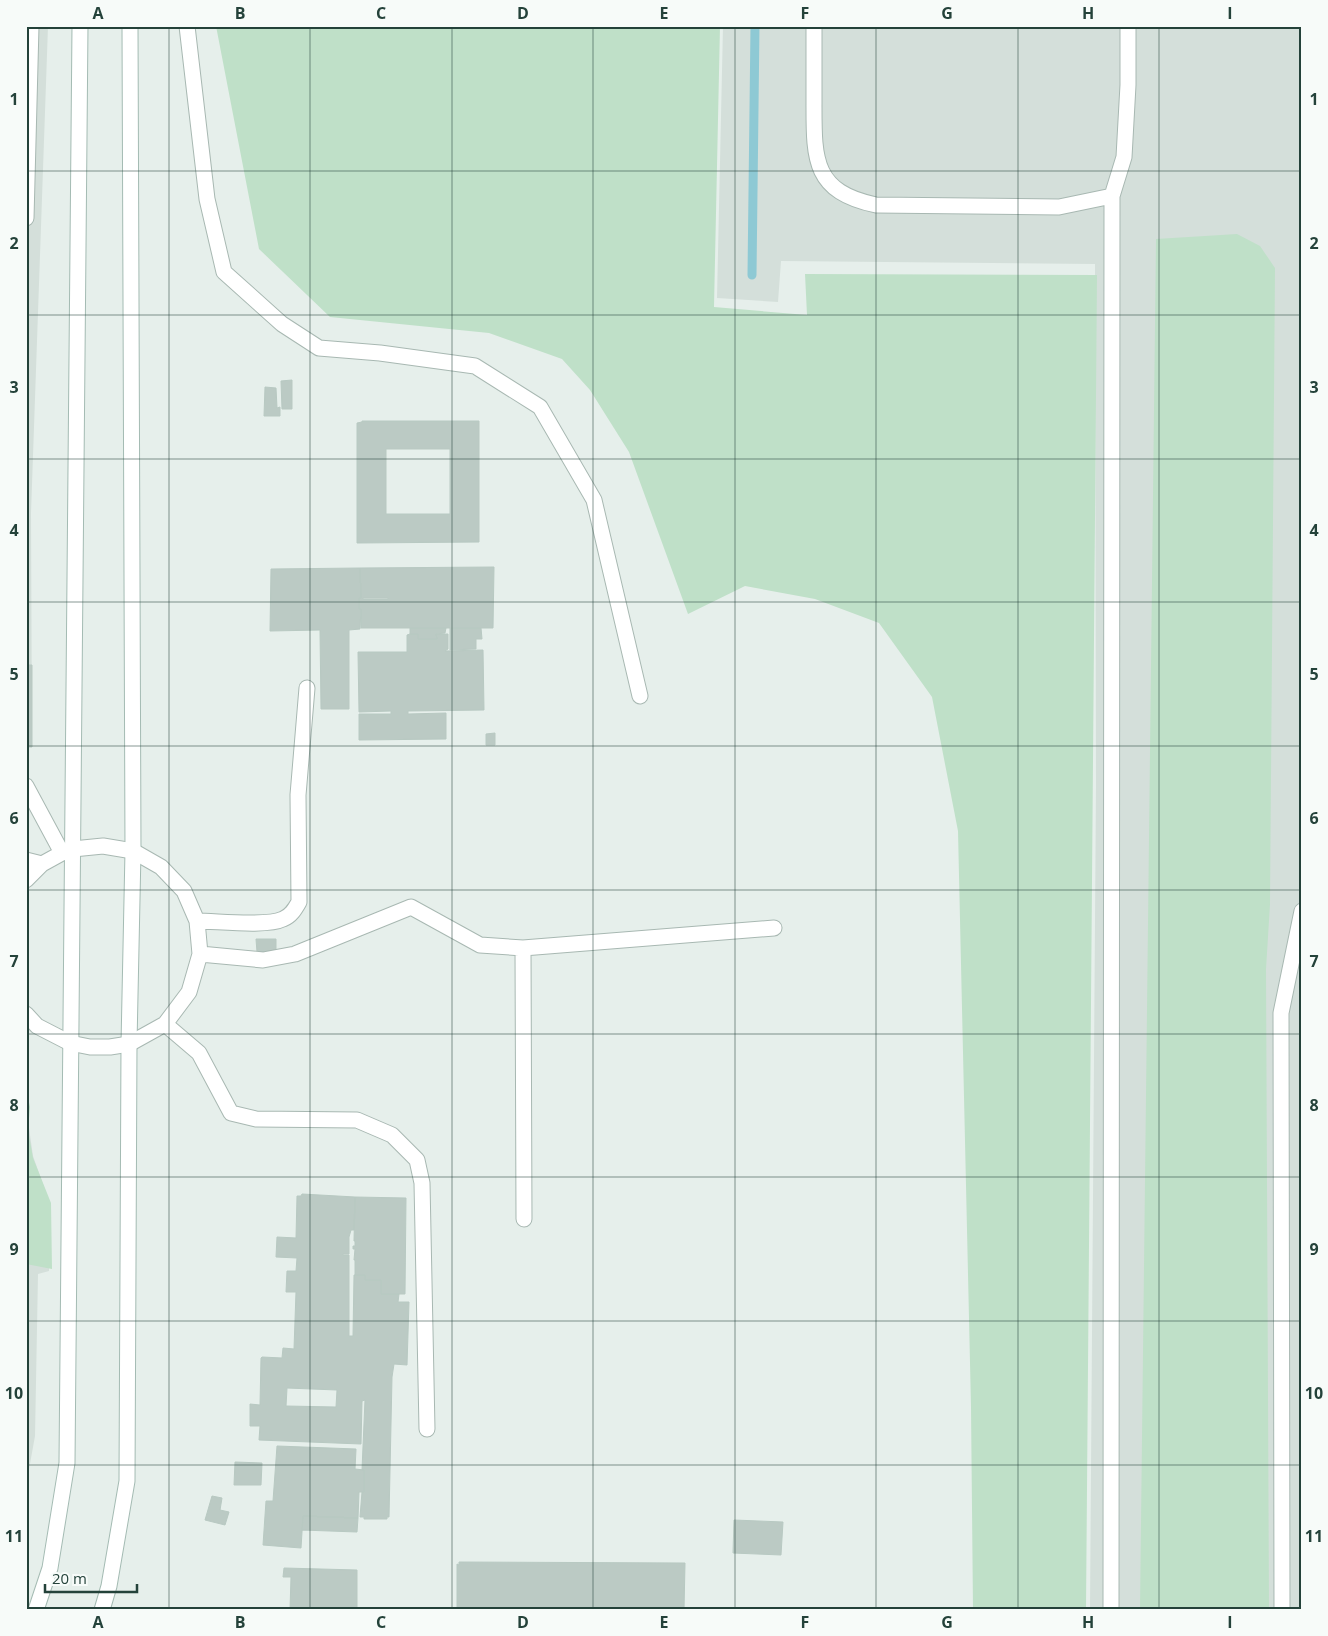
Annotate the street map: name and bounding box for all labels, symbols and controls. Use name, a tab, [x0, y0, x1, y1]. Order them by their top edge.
text: A	[92, 2, 104, 24]
text: B	[235, 2, 245, 24]
text: C	[376, 2, 386, 24]
text: D	[517, 2, 529, 24]
text: E	[660, 2, 669, 24]
text: F	[801, 2, 809, 24]
text: G	[941, 2, 953, 24]
text: H	[1082, 2, 1094, 24]
text: I	[1227, 2, 1233, 24]
text: 1	[9, 88, 19, 110]
text: 1	[1309, 88, 1319, 110]
text: 2	[9, 232, 19, 254]
text: 2	[1309, 232, 1319, 254]
text: 3	[9, 376, 19, 398]
text: 3	[1309, 376, 1319, 398]
text: 4	[9, 519, 19, 541]
text: 4	[1309, 519, 1319, 541]
text: 5	[9, 663, 19, 685]
text: 5	[1309, 663, 1319, 685]
text: 6	[9, 807, 19, 829]
text: 6	[1309, 807, 1319, 829]
text: 7	[9, 950, 19, 972]
text: 7	[1309, 950, 1319, 972]
text: 8	[9, 1094, 19, 1116]
text: 8	[1309, 1094, 1319, 1116]
text: 9	[9, 1238, 19, 1260]
text: 9	[1309, 1238, 1319, 1260]
text: 10	[5, 1382, 23, 1404]
text: 10	[1305, 1382, 1323, 1404]
text: 11	[5, 1525, 23, 1547]
text: 11	[1305, 1525, 1323, 1547]
scale bar	[45, 1561, 138, 1593]
text: 20 m	[52, 1568, 87, 1588]
text: A	[92, 1611, 104, 1633]
text: B	[235, 1611, 245, 1633]
text: C	[376, 1611, 386, 1633]
text: D	[517, 1611, 529, 1633]
text: E	[660, 1611, 669, 1633]
text: F	[801, 1611, 809, 1633]
text: G	[941, 1611, 953, 1633]
text: H	[1082, 1611, 1094, 1633]
text: I	[1227, 1611, 1233, 1633]

